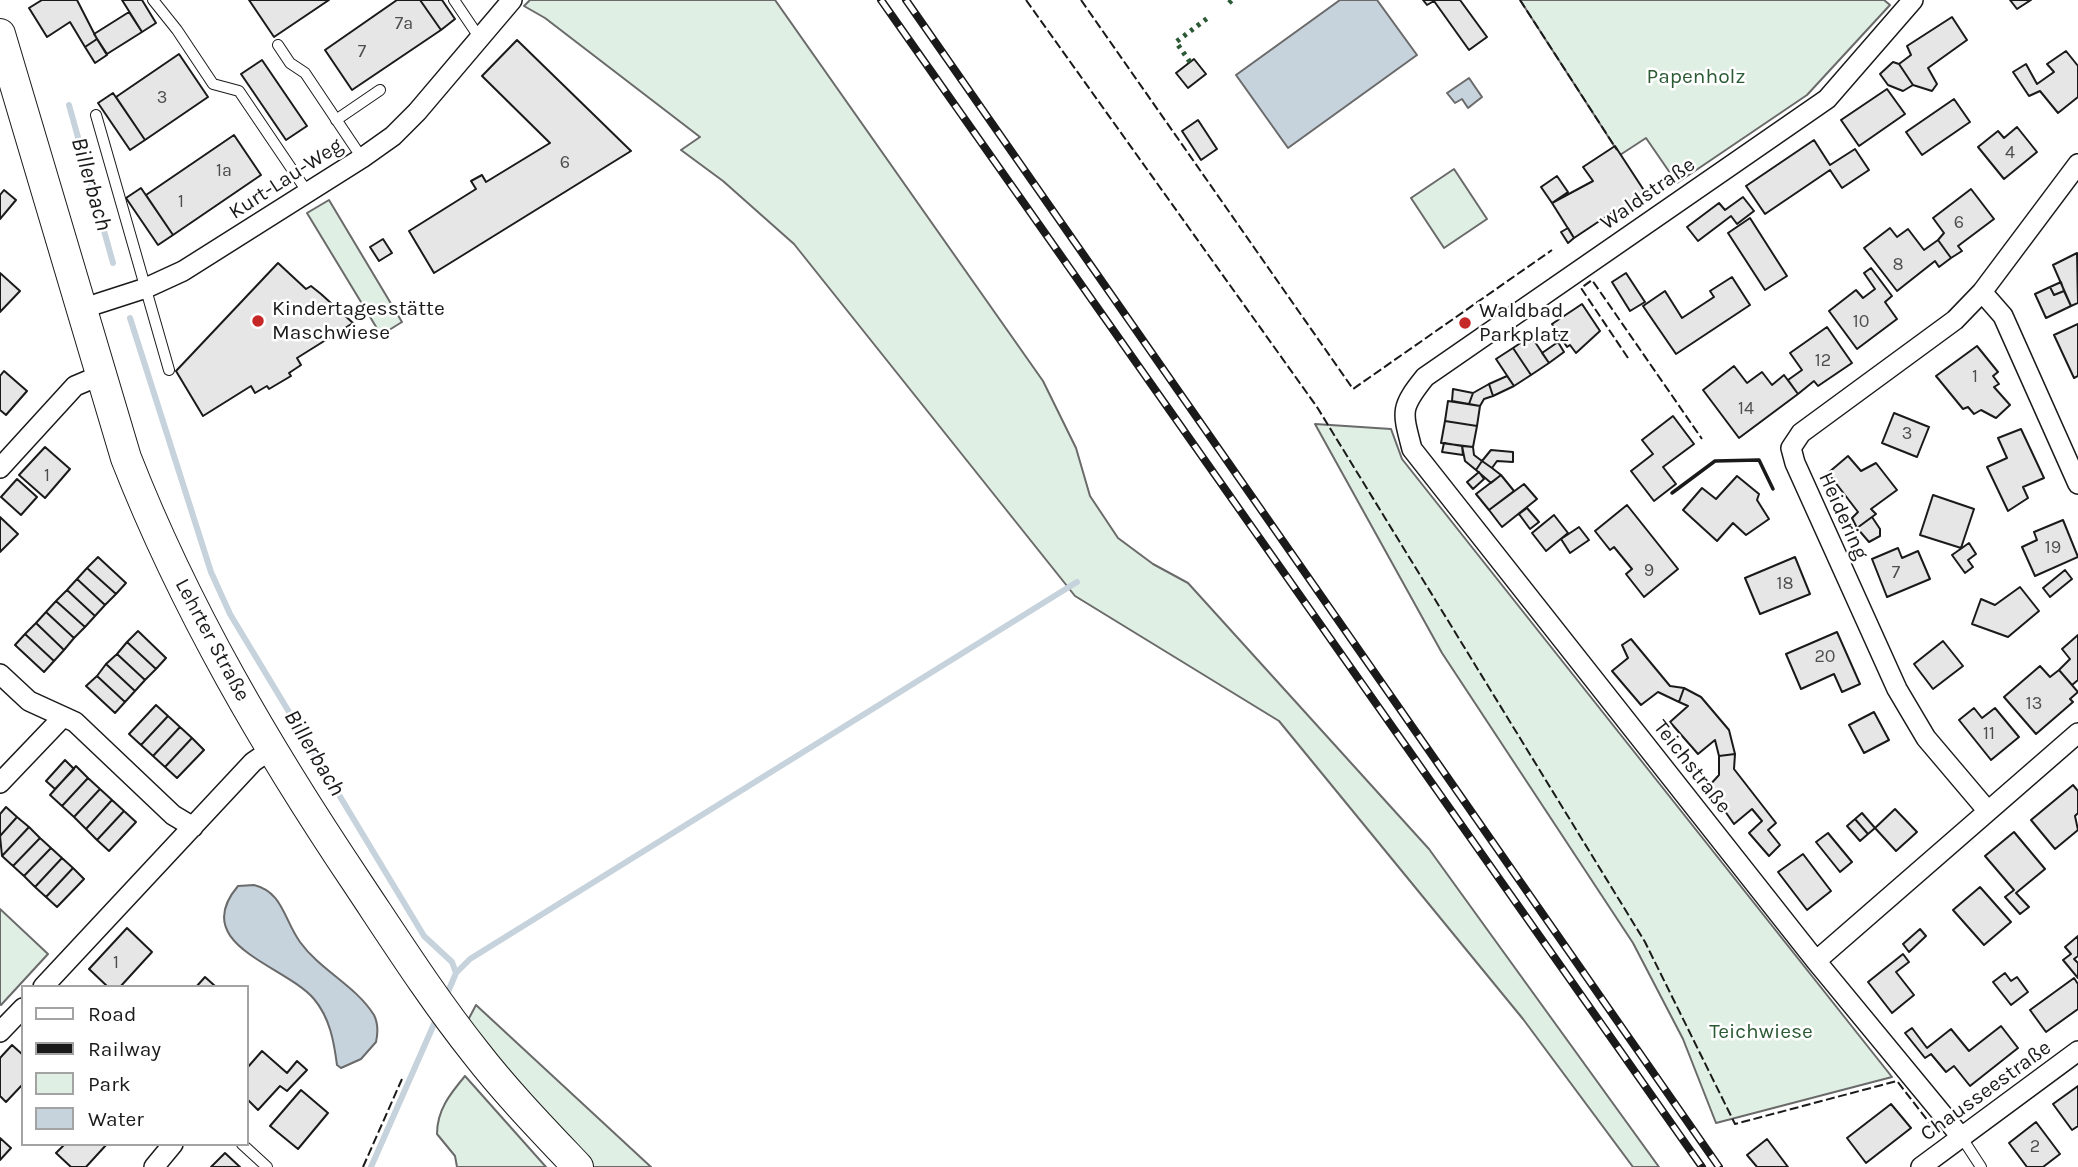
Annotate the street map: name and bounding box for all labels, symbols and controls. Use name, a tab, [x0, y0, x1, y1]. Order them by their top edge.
house number: 7a	[395, 13, 413, 35]
house number: 7	[358, 41, 366, 63]
park label: Papenholz	[1647, 64, 1745, 90]
house number: 3	[157, 87, 167, 109]
street label: Kurt-Lau-Weg	[224, 133, 348, 225]
water label: Billerbach	[64, 134, 118, 234]
house number: 4	[2005, 142, 2015, 164]
house number: 6	[560, 152, 570, 174]
street label: Waldstraße	[1596, 152, 1700, 236]
house number: 1a	[216, 160, 232, 182]
house number: 1	[178, 191, 184, 213]
house number: 6	[1954, 212, 1964, 234]
house number: 8	[1892, 254, 1904, 276]
place label: Kindertagesstätte Maschwiese	[272, 296, 445, 346]
place label: Waldbad Parkplatz	[1479, 298, 1569, 348]
house number: 10	[1853, 311, 1869, 333]
marker: Kindertagesstätte Maschwiese	[250, 313, 266, 329]
marker: Waldbad Parkplatz	[1457, 315, 1473, 331]
house number: 12	[1815, 350, 1831, 372]
house number: 1	[1972, 366, 1978, 388]
house number: 14	[1738, 398, 1754, 420]
house number: 3	[1902, 423, 1912, 445]
house number: 1	[44, 465, 50, 487]
street label: Heidering	[1813, 469, 1873, 563]
house number: 19	[2045, 537, 2061, 559]
house number: 9	[1644, 560, 1654, 582]
house number: 7	[1892, 562, 1900, 584]
house number: 18	[1776, 573, 1794, 595]
street label: Lehrter Straße	[169, 574, 255, 706]
house number: 20	[1814, 646, 1836, 668]
house number: 13	[2026, 693, 2042, 715]
water label: Billerbach	[277, 705, 351, 801]
street label: Teichstraße	[1648, 715, 1736, 819]
house number: 11	[1983, 723, 1995, 745]
house number: 1	[113, 952, 119, 974]
legend	[21, 985, 248, 1146]
text: Road	[88, 1002, 136, 1026]
park label: Teichwiese	[1709, 1019, 1813, 1045]
street label: Chausseestraße	[1916, 1035, 2056, 1147]
text: Railway	[88, 1037, 161, 1061]
text: Park	[88, 1072, 131, 1096]
text: Water	[88, 1107, 144, 1131]
house number: 2	[2030, 1136, 2040, 1158]

